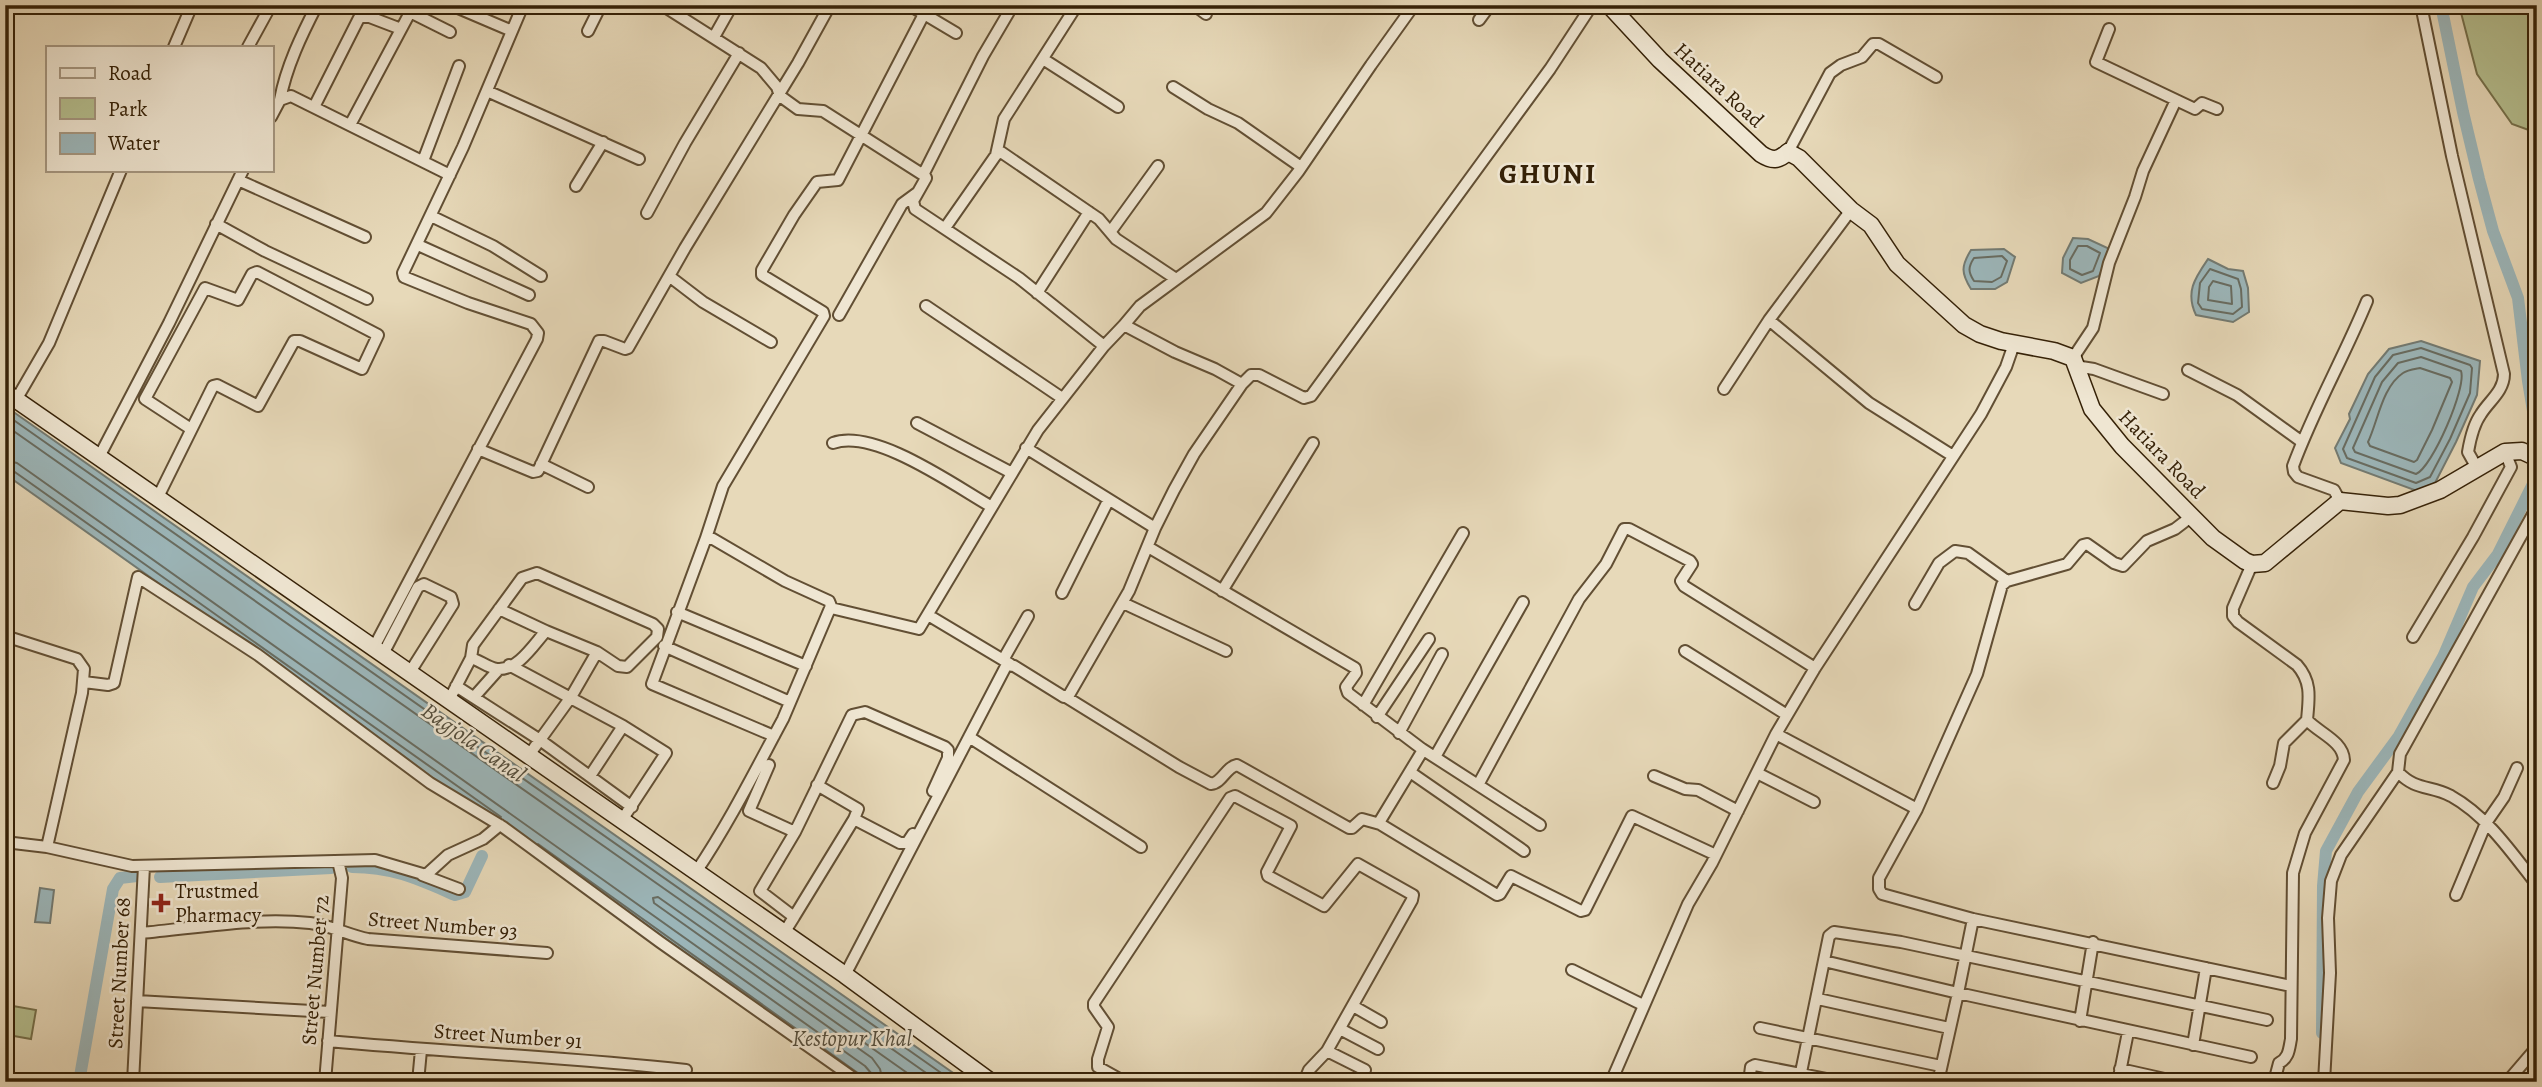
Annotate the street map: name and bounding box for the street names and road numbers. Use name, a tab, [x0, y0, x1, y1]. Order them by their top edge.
street label: Hatiara Road	[1668, 36, 1771, 134]
street label: Hatiara Road	[2113, 404, 2212, 505]
street label: Street Number 72	[294, 894, 336, 1046]
street label: Street Number 68	[101, 896, 137, 1050]
street label: Street Number 93	[367, 905, 519, 945]
street label: Street Number 91	[433, 1017, 583, 1055]

